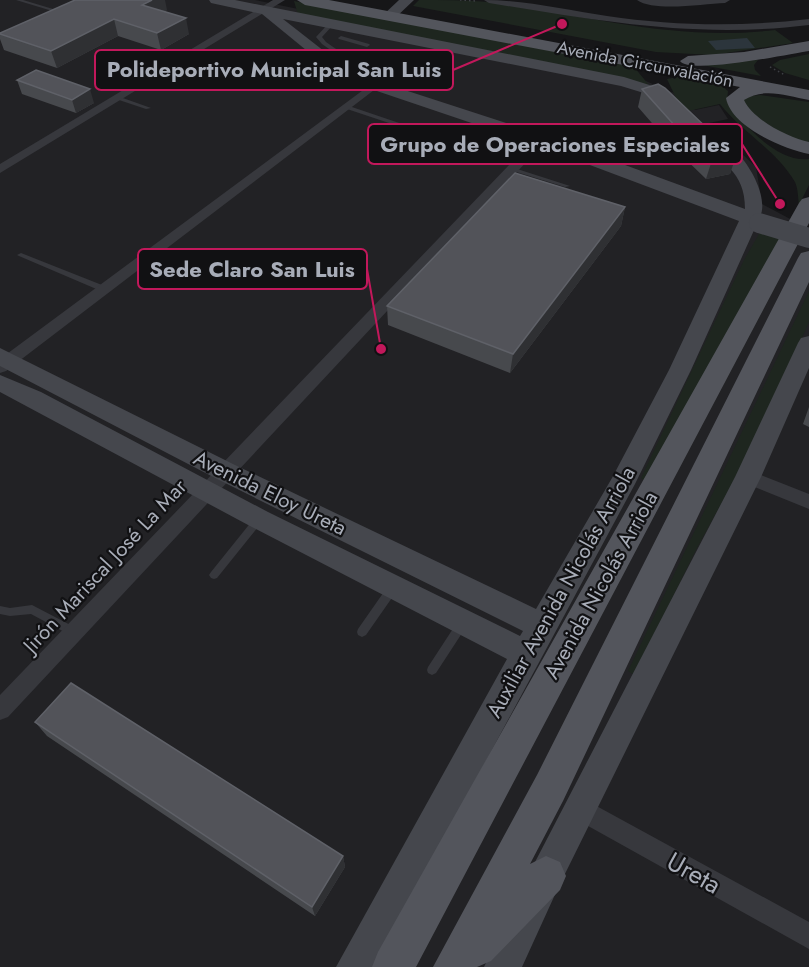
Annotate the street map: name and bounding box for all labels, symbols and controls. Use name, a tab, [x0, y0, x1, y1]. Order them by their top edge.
street label: Avenida Circunvalación	[555, 34, 735, 94]
callout: Polideportivo Municipal San Luis	[95, 50, 453, 90]
text: Polideportivo Municipal San Luis	[107, 53, 441, 85]
callout: Grupo de Operaciones Especiales	[368, 124, 742, 164]
text: Grupo de Operaciones Especiales	[380, 128, 730, 160]
callout: Sede Claro San Luis	[138, 249, 367, 289]
text: Sede Claro San Luis	[149, 253, 355, 285]
street label: Avenida Eloy Ureta	[189, 443, 351, 543]
street label: Auxiliar Avenida Nicolás Arriola	[479, 461, 643, 723]
street label: Jirón Mariscal José La Mar	[14, 472, 194, 662]
street label: Avenida Nicolás Arriola	[537, 486, 665, 684]
street label: Ureta	[660, 843, 728, 903]

